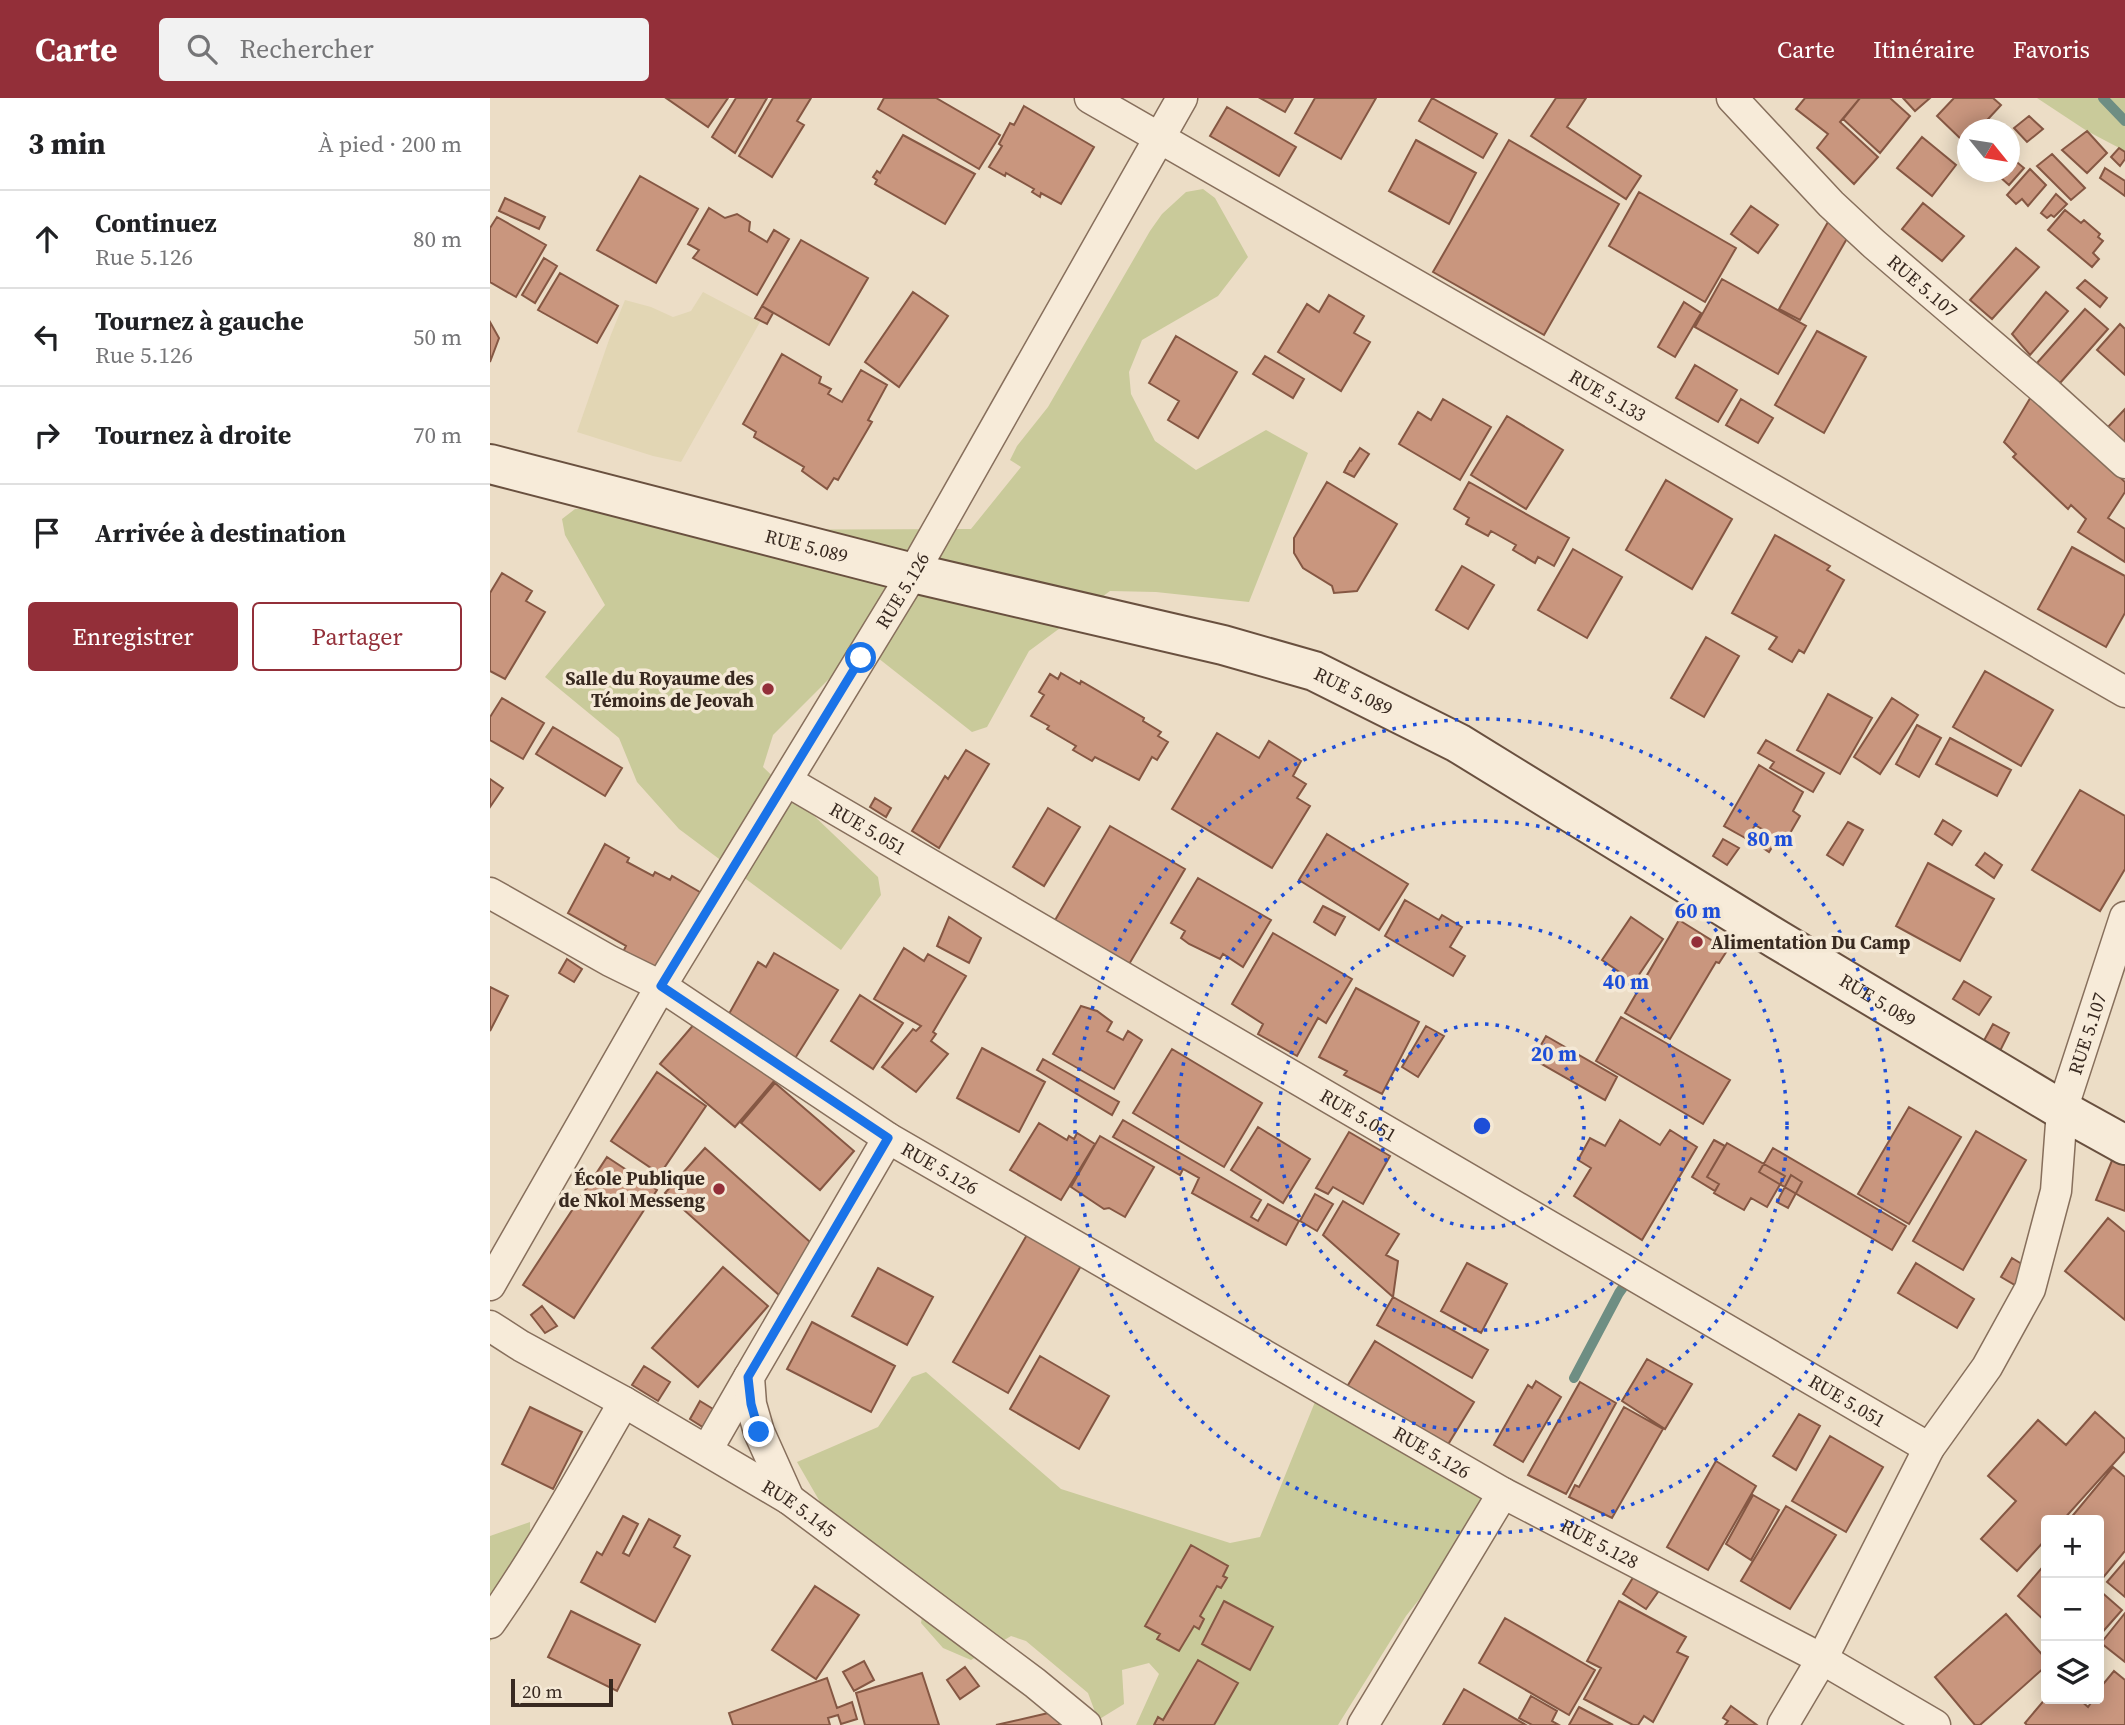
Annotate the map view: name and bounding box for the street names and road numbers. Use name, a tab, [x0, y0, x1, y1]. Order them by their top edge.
street label: RUE 5.107	[1882, 248, 1963, 323]
street label: RUE 5.133	[1565, 363, 1651, 428]
street label: RUE 5.089	[762, 522, 851, 569]
street label: RUE 5.126	[869, 547, 935, 633]
street label: RUE 5.089	[1310, 660, 1397, 721]
street label: RUE 5.051	[825, 796, 911, 861]
street label: RUE 5.089	[1835, 967, 1921, 1033]
street label: RUE 5.107	[2061, 989, 2112, 1078]
street label: RUE 5.051	[1315, 1082, 1402, 1148]
street label: RUE 5.126	[897, 1136, 983, 1201]
street label: RUE 5.051	[1804, 1368, 1891, 1433]
street label: RUE 5.126	[1389, 1420, 1475, 1484]
street label: RUE 5.145	[757, 1473, 842, 1543]
street label: RUE 5.128	[1556, 1512, 1643, 1574]

